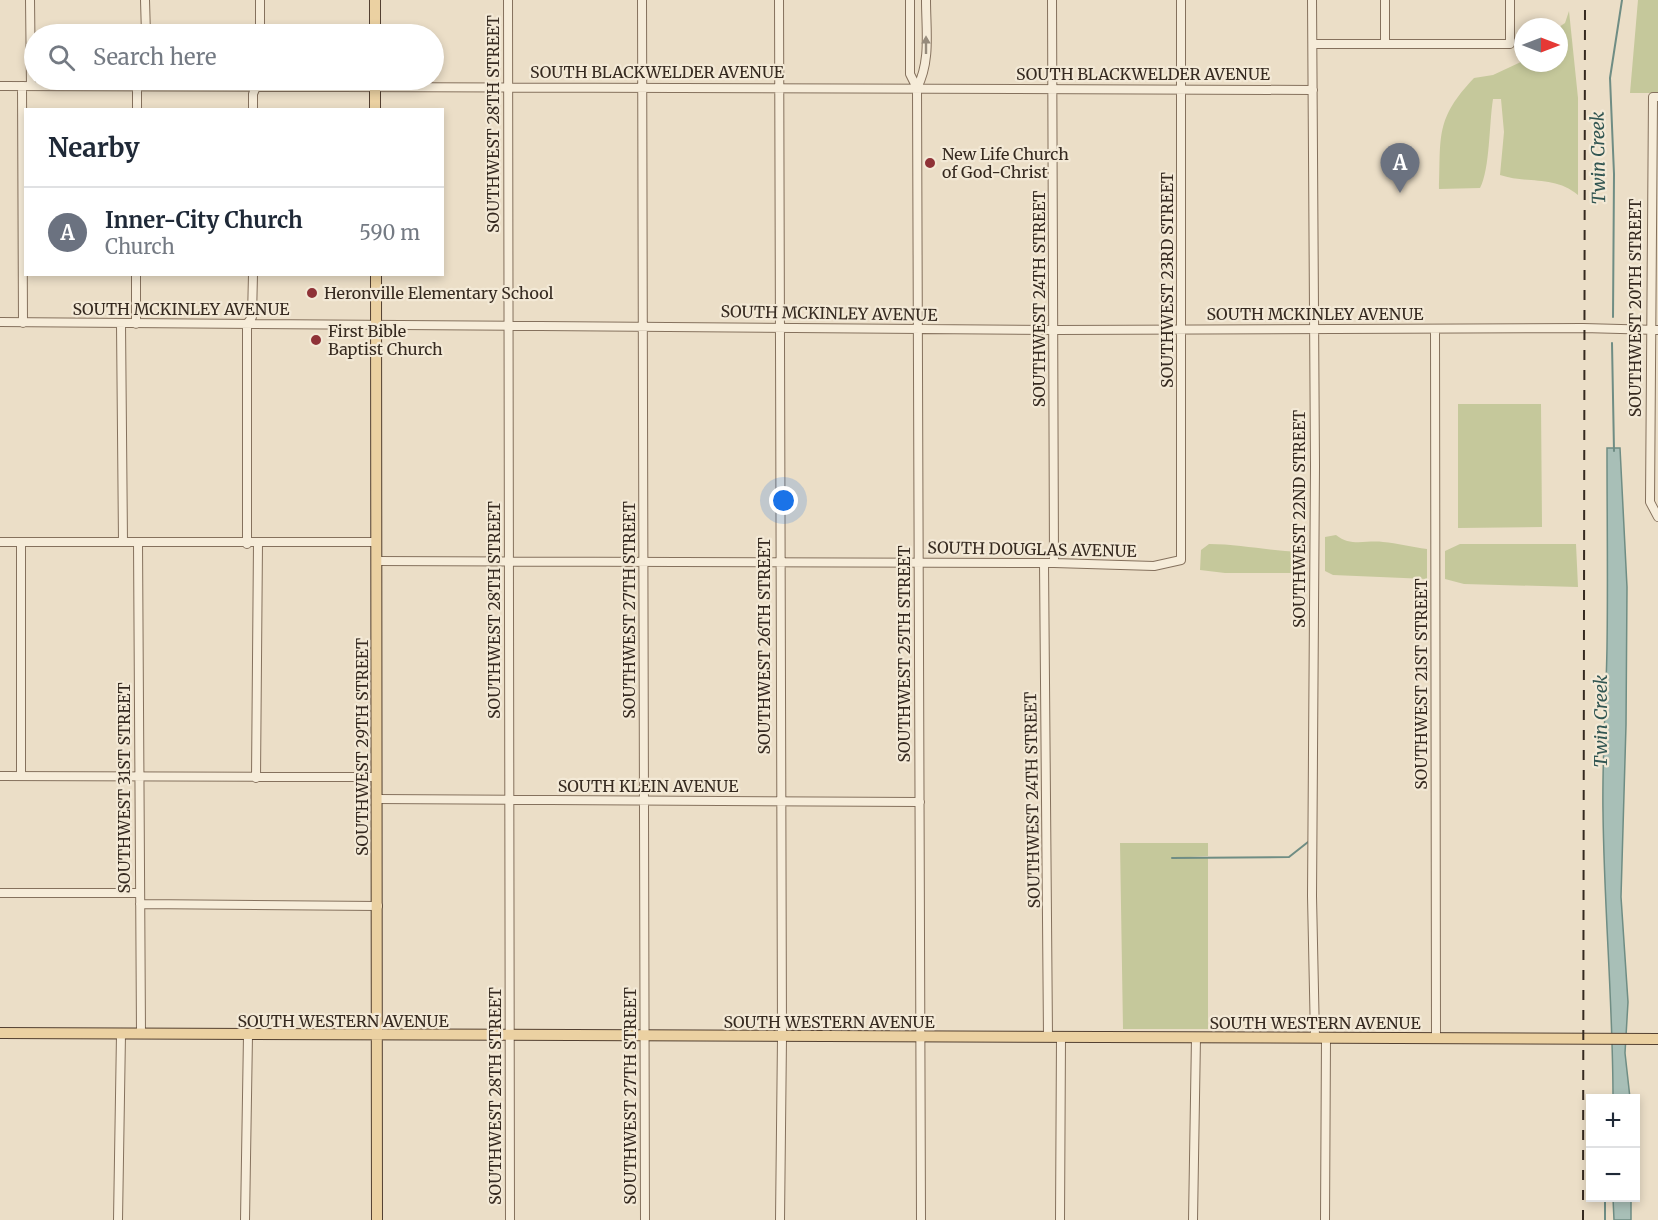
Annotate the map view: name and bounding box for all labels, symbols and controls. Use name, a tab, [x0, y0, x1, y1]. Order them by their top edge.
street label: SOUTHWEST 28TH STREET	[483, 15, 503, 233]
north arrow	[1514, 18, 1568, 72]
search box	[24, 24, 444, 90]
one-way arrow	[922, 36, 931, 55]
icon: search	[45, 41, 78, 74]
text: Search here	[93, 43, 216, 71]
street label: SOUTH BLACKWELDER AVENUE	[530, 62, 785, 82]
street label: SOUTH BLACKWELDER AVENUE	[1016, 64, 1271, 84]
water label: Twin Creek	[1586, 111, 1610, 205]
text: Nearby	[48, 131, 140, 164]
place label: New Life Church of God-Christ	[942, 144, 1069, 182]
pin: A	[1380, 144, 1420, 193]
marker: New Life Church of God-Christ	[923, 156, 937, 170]
street label: SOUTHWEST 23RD STREET	[1157, 172, 1177, 388]
street label: SOUTHWEST 24TH STREET	[1029, 191, 1049, 407]
street label: SOUTHWEST 20TH STREET	[1625, 199, 1645, 417]
text: Inner-City Church	[105, 206, 303, 234]
text: A	[60, 220, 75, 245]
text: 590 m	[359, 220, 420, 245]
text: Church	[105, 234, 175, 259]
place label: Heronville Elementary School	[324, 283, 553, 303]
marker: Heronville Elementary School	[305, 286, 319, 300]
street label: SOUTH MCKINLEY AVENUE	[73, 299, 290, 319]
street label: SOUTH MCKINLEY AVENUE	[720, 301, 938, 325]
street label: SOUTH MCKINLEY AVENUE	[1207, 304, 1424, 324]
place label: First Bible Baptist Church	[328, 321, 443, 359]
marker: First Bible Baptist Church	[309, 333, 323, 347]
street label: SOUTHWEST 22ND STREET	[1289, 410, 1309, 628]
your location	[769, 486, 798, 515]
street label: SOUTHWEST 28TH STREET	[484, 501, 504, 719]
street label: SOUTHWEST 27TH STREET	[619, 501, 639, 719]
street label: SOUTHWEST 26TH STREET	[754, 537, 774, 755]
street label: SOUTH DOUGLAS AVENUE	[927, 537, 1138, 561]
street label: SOUTHWEST 25TH STREET	[894, 545, 914, 763]
street label: SOUTHWEST 21ST STREET	[1411, 578, 1431, 790]
street label: SOUTHWEST 29TH STREET	[352, 638, 372, 856]
water label: Twin Creek	[1589, 674, 1612, 767]
street label: SOUTHWEST 31ST STREET	[114, 683, 134, 893]
street label: SOUTHWEST 24TH STREET	[1020, 691, 1044, 909]
street label: SOUTH KLEIN AVENUE	[558, 776, 739, 796]
street label: SOUTHWEST 28TH STREET	[485, 987, 505, 1205]
street label: SOUTHWEST 27TH STREET	[620, 987, 640, 1205]
street label: SOUTH WESTERN AVENUE	[237, 1011, 449, 1031]
street label: SOUTH WESTERN AVENUE	[723, 1012, 935, 1032]
street label: SOUTH WESTERN AVENUE	[1209, 1013, 1421, 1033]
map controls	[1586, 1094, 1640, 1202]
button: +	[1586, 1094, 1640, 1148]
button: −	[1586, 1148, 1640, 1202]

